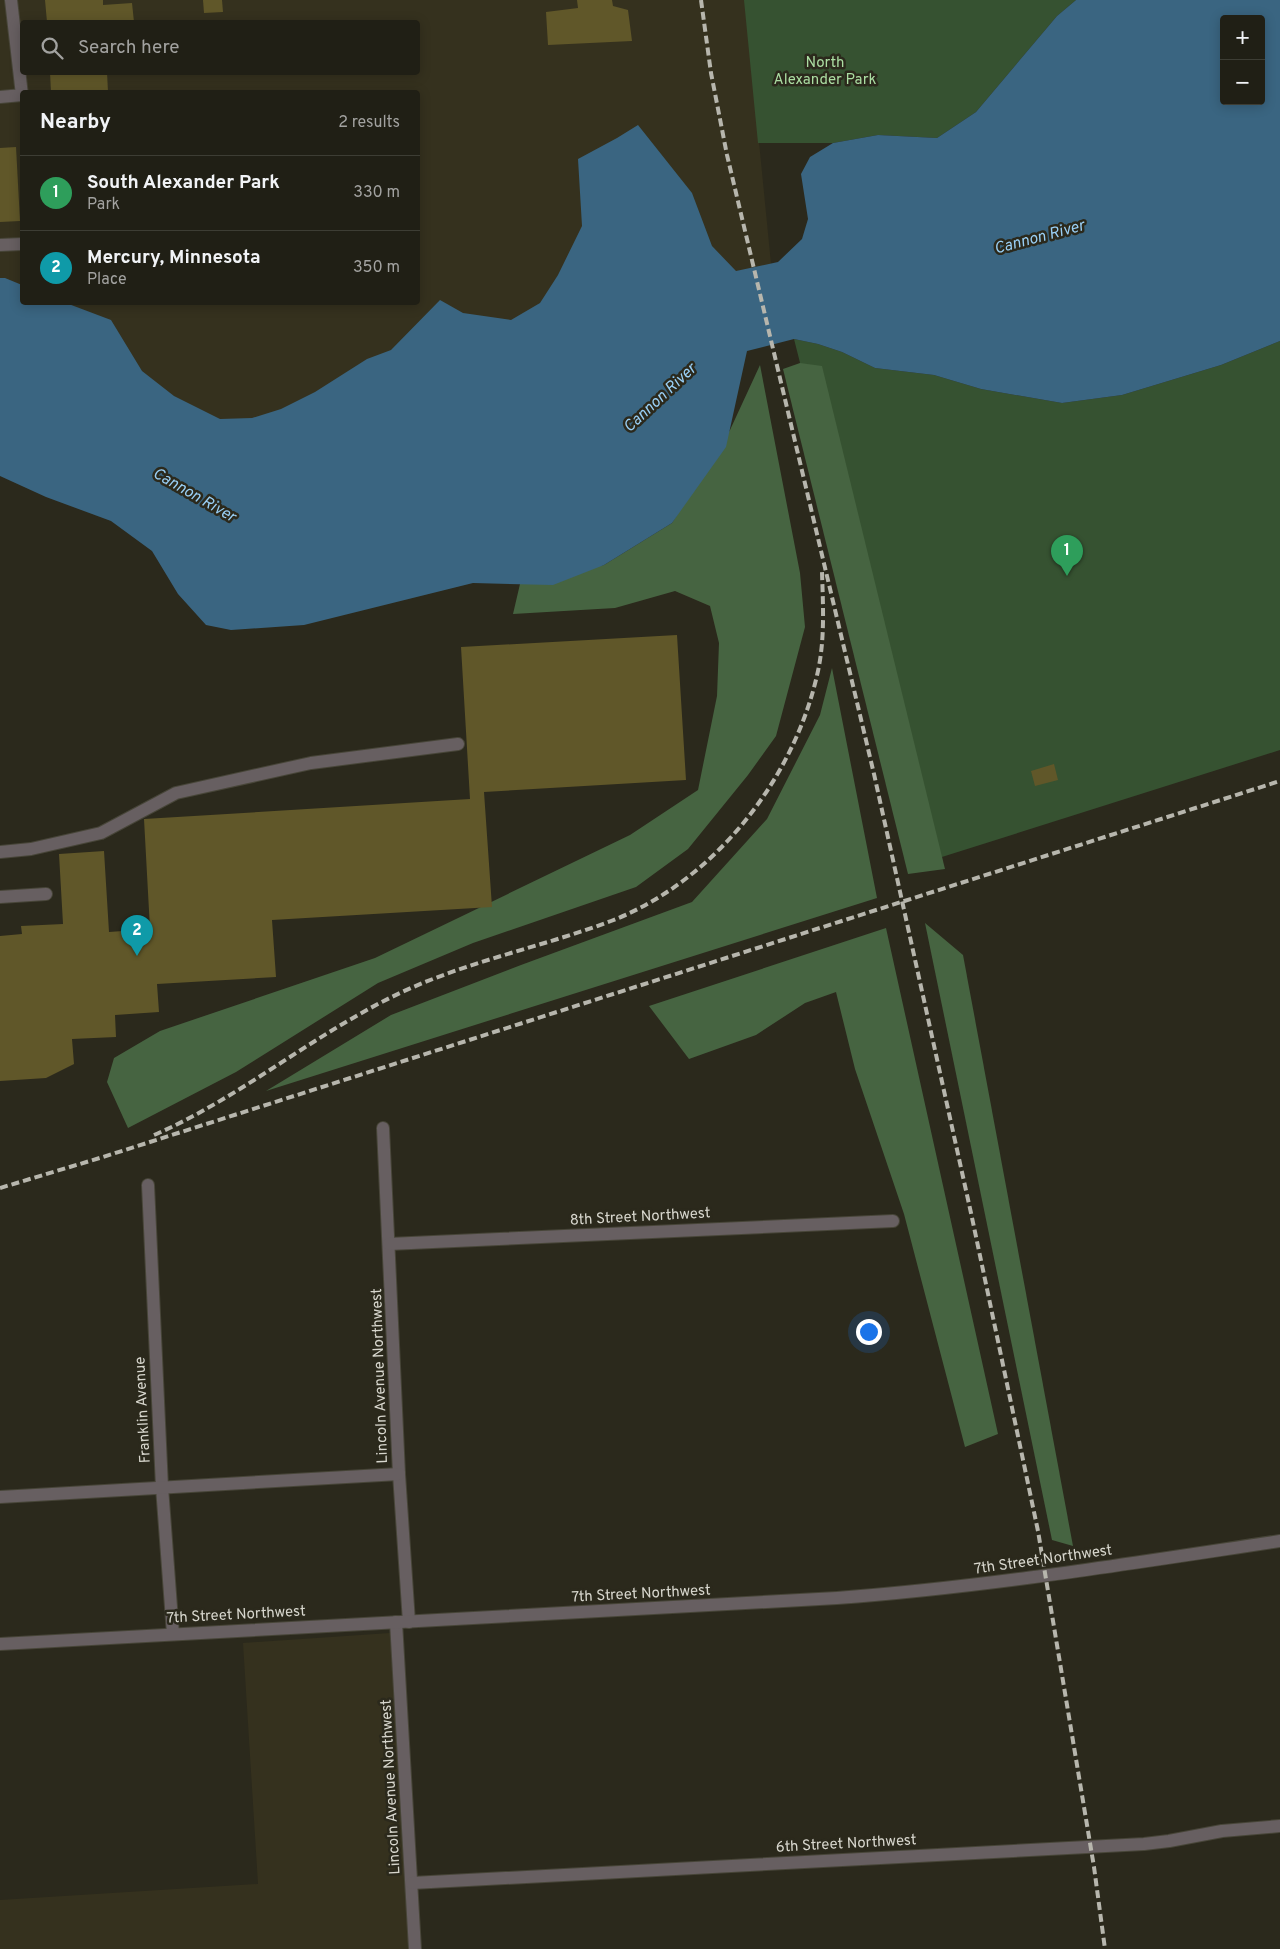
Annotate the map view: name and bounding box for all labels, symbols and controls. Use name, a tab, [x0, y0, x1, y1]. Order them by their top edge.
map controls	[1220, 15, 1265, 105]
button: +	[1220, 15, 1265, 60]
search box	[20, 20, 420, 75]
icon: search	[38, 34, 66, 62]
text: Search here	[78, 36, 180, 60]
park label: North Alexander Park	[774, 54, 876, 90]
button: −	[1220, 60, 1265, 105]
text: Nearby	[40, 109, 111, 136]
text: 2 results	[338, 113, 400, 133]
text: South Alexander Park	[87, 171, 280, 195]
text: 1	[53, 183, 59, 203]
text: 330 m	[353, 183, 400, 203]
text: Park	[87, 195, 120, 215]
water label: Cannon River	[992, 216, 1089, 260]
text: Mercury, Minnesota	[87, 246, 261, 270]
text: 2	[51, 258, 61, 278]
text: 350 m	[353, 258, 400, 278]
text: Place	[87, 270, 127, 290]
water label: Cannon River	[620, 358, 702, 437]
water label: Cannon River	[149, 464, 241, 529]
pin: 1	[1051, 535, 1083, 576]
pin: 2	[121, 915, 153, 956]
street label: 8th Street Northwest	[569, 1204, 711, 1231]
street label: Lincoln Avenue Northwest	[368, 1288, 393, 1464]
your location	[856, 1319, 882, 1345]
street label: Franklin Avenue	[131, 1356, 156, 1464]
street label: 7th Street Northwest	[973, 1541, 1113, 1580]
street label: 7th Street Northwest	[571, 1581, 711, 1608]
street label: 7th Street Northwest	[166, 1602, 306, 1629]
street label: Lincoln Avenue Northwest	[377, 1699, 406, 1875]
street label: 6th Street Northwest	[775, 1831, 917, 1858]

